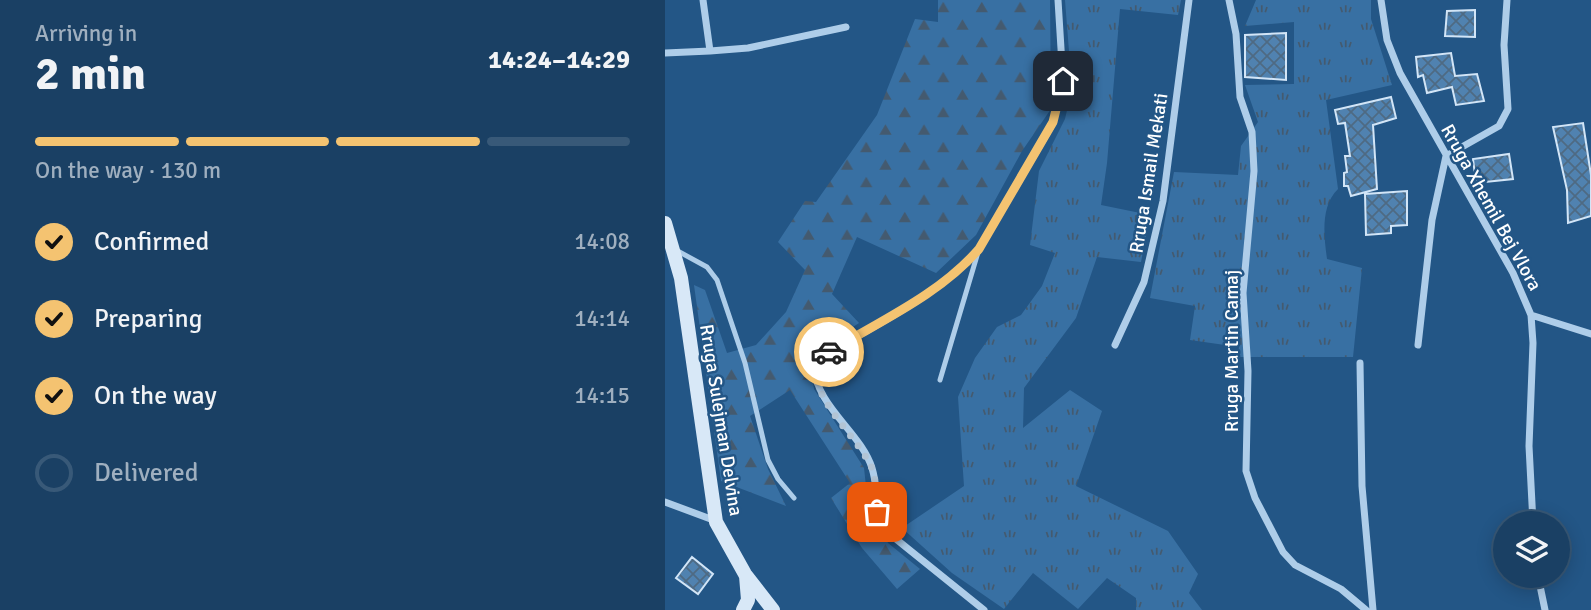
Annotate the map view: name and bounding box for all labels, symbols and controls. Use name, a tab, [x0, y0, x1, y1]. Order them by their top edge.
text: Arriving in	[35, 19, 137, 48]
text: 14:24–14:29	[488, 44, 630, 76]
text: 2 min	[35, 46, 146, 102]
pin	[1033, 51, 1093, 111]
icon: home	[1044, 62, 1082, 100]
street label: Rruga Ismail Mekati	[1124, 91, 1174, 255]
street label: Rruga Xhemil Bej Vlora	[1435, 120, 1547, 295]
text: On the way · 130 m	[35, 156, 221, 185]
icon: check	[35, 223, 73, 261]
text: Confirmed	[94, 226, 209, 258]
text: 14:08	[574, 227, 630, 256]
street label: Rruga Martin Camaj	[1220, 270, 1244, 432]
icon: check	[35, 300, 73, 338]
text: Preparing	[94, 303, 202, 335]
text: 14:14	[574, 304, 630, 333]
courier	[794, 317, 864, 387]
street label: Rruga Sulejman Delvina	[694, 323, 748, 518]
icon: car	[810, 333, 848, 371]
icon: check	[35, 377, 73, 415]
text: On the way	[94, 380, 217, 412]
text: 14:15	[574, 381, 630, 410]
text: Delivered	[94, 457, 199, 489]
pin	[847, 482, 907, 542]
icon: bag	[858, 493, 896, 531]
map controls	[1493, 511, 1570, 588]
button: layers	[1493, 511, 1570, 588]

